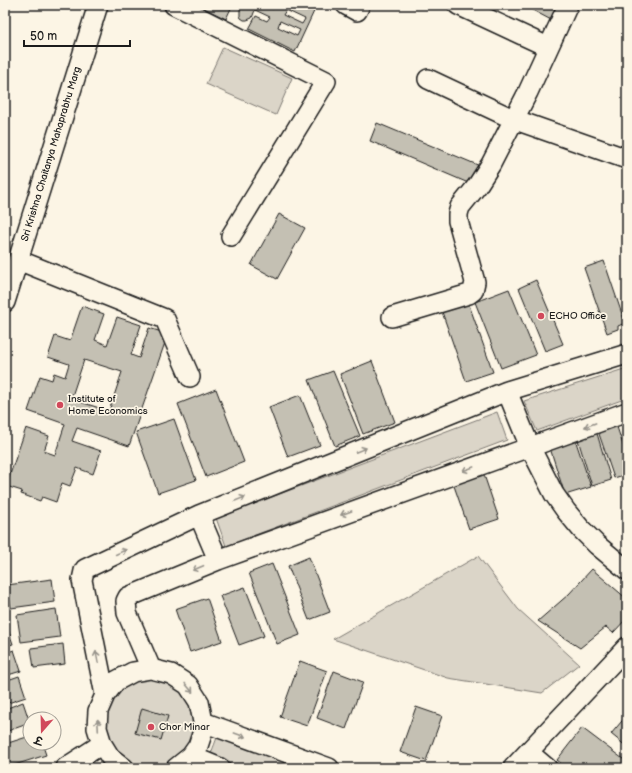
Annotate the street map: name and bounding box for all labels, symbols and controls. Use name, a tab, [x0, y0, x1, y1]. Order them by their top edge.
scale bar	[24, 22, 130, 48]
text: 50 m	[30, 29, 57, 44]
street label: Sri Krishna Chaitanya Mahaprabhu Marg	[19, 65, 83, 243]
place label: ECHO Office	[549, 310, 606, 322]
marker: ECHO Office	[536, 311, 546, 321]
place label: Institute of Home Economics	[68, 393, 148, 417]
marker: Institute of Home Economics	[55, 400, 65, 410]
one-way arrow	[584, 422, 597, 429]
one-way arrow	[354, 446, 366, 453]
one-way arrow	[463, 466, 475, 474]
one-way arrow	[233, 494, 245, 502]
one-way arrow	[340, 510, 352, 518]
one-way arrow	[115, 548, 127, 555]
one-way arrow	[192, 565, 204, 572]
one-way arrow	[93, 651, 101, 664]
one-way arrow	[184, 683, 193, 693]
north arrow	[22, 711, 62, 751]
one-way arrow	[94, 719, 102, 732]
place label: Chor Minar	[159, 721, 210, 733]
marker: Chor Minar	[146, 722, 156, 732]
text: उ	[32, 732, 45, 748]
one-way arrow	[233, 732, 245, 740]

